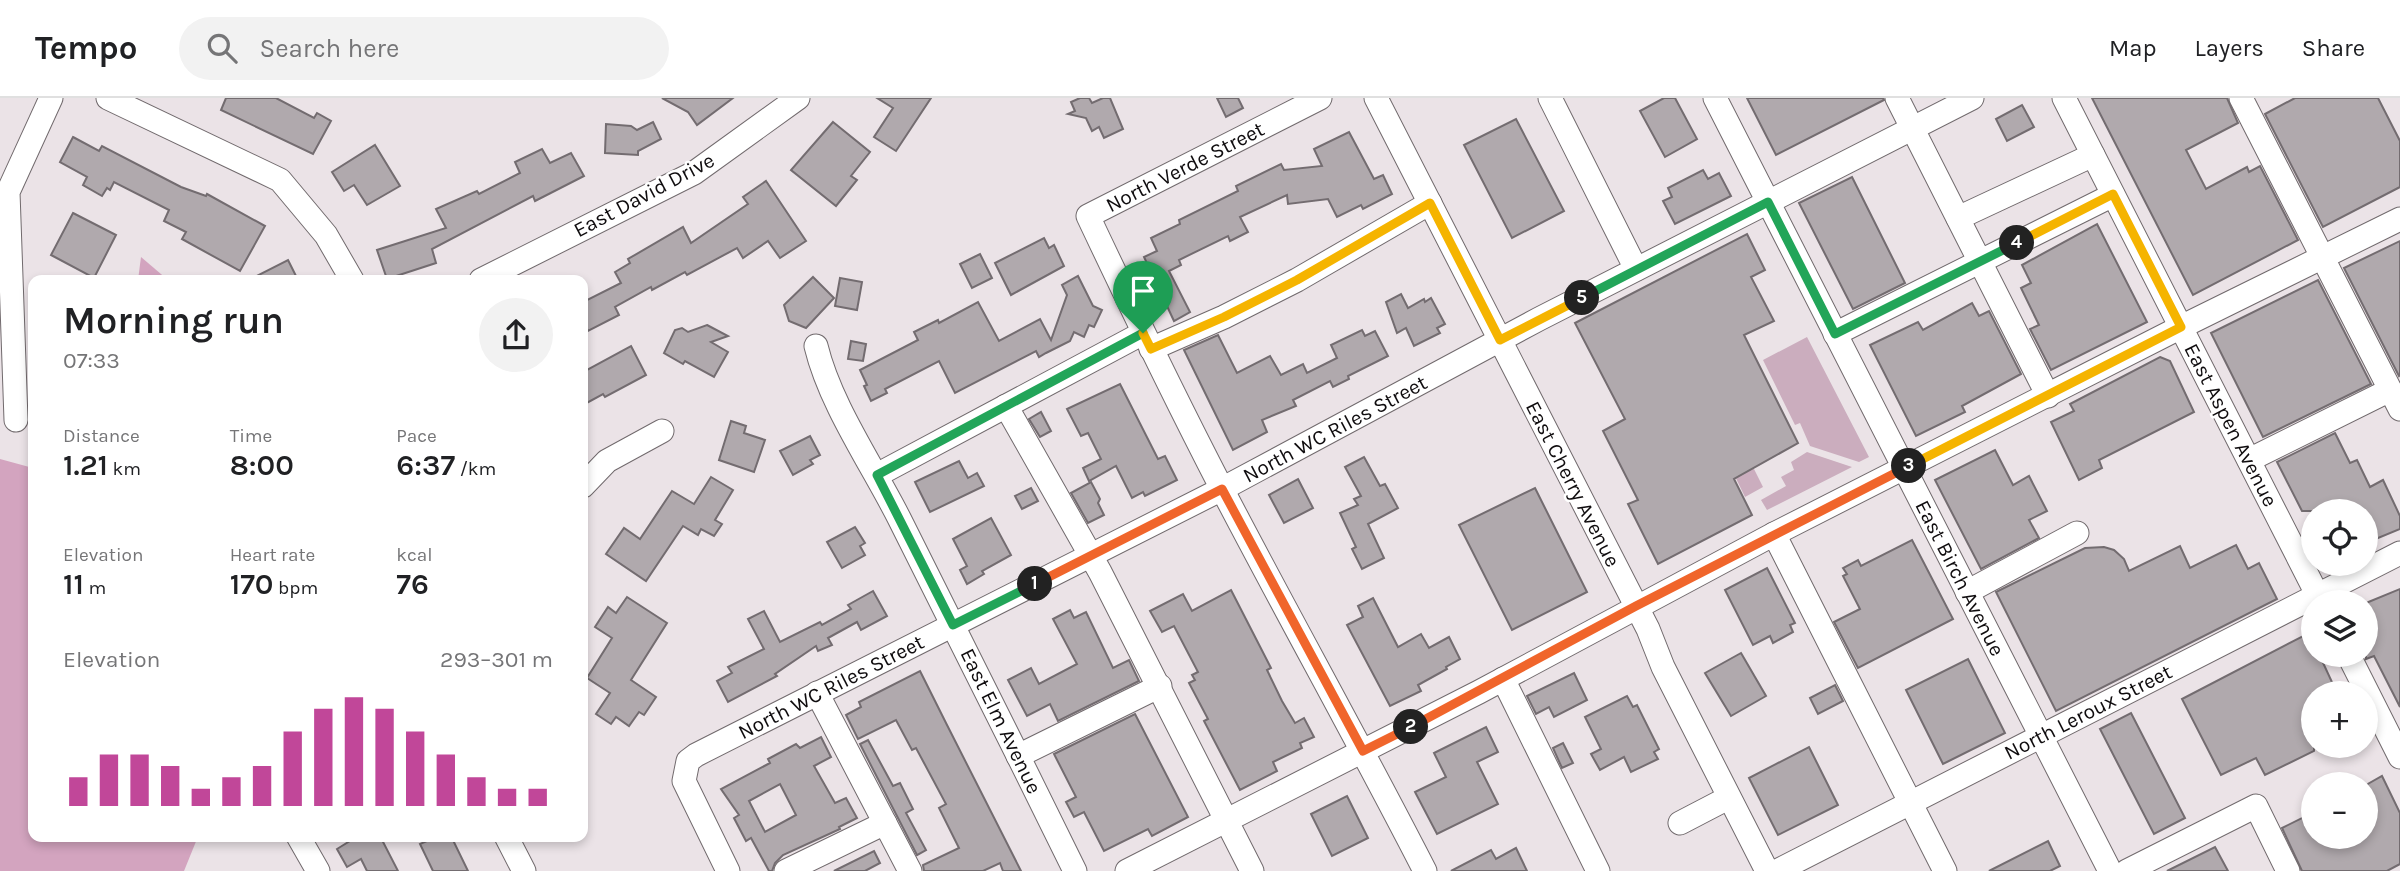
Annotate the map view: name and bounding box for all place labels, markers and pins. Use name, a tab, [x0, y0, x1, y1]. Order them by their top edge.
pin: 4	[2000, 226, 2035, 260]
pin	[1113, 261, 1173, 333]
pin: 5	[1564, 280, 1600, 316]
pin: 3	[1892, 448, 1926, 484]
pin: 1	[1018, 566, 1052, 602]
pin: 2	[1394, 710, 1428, 744]

